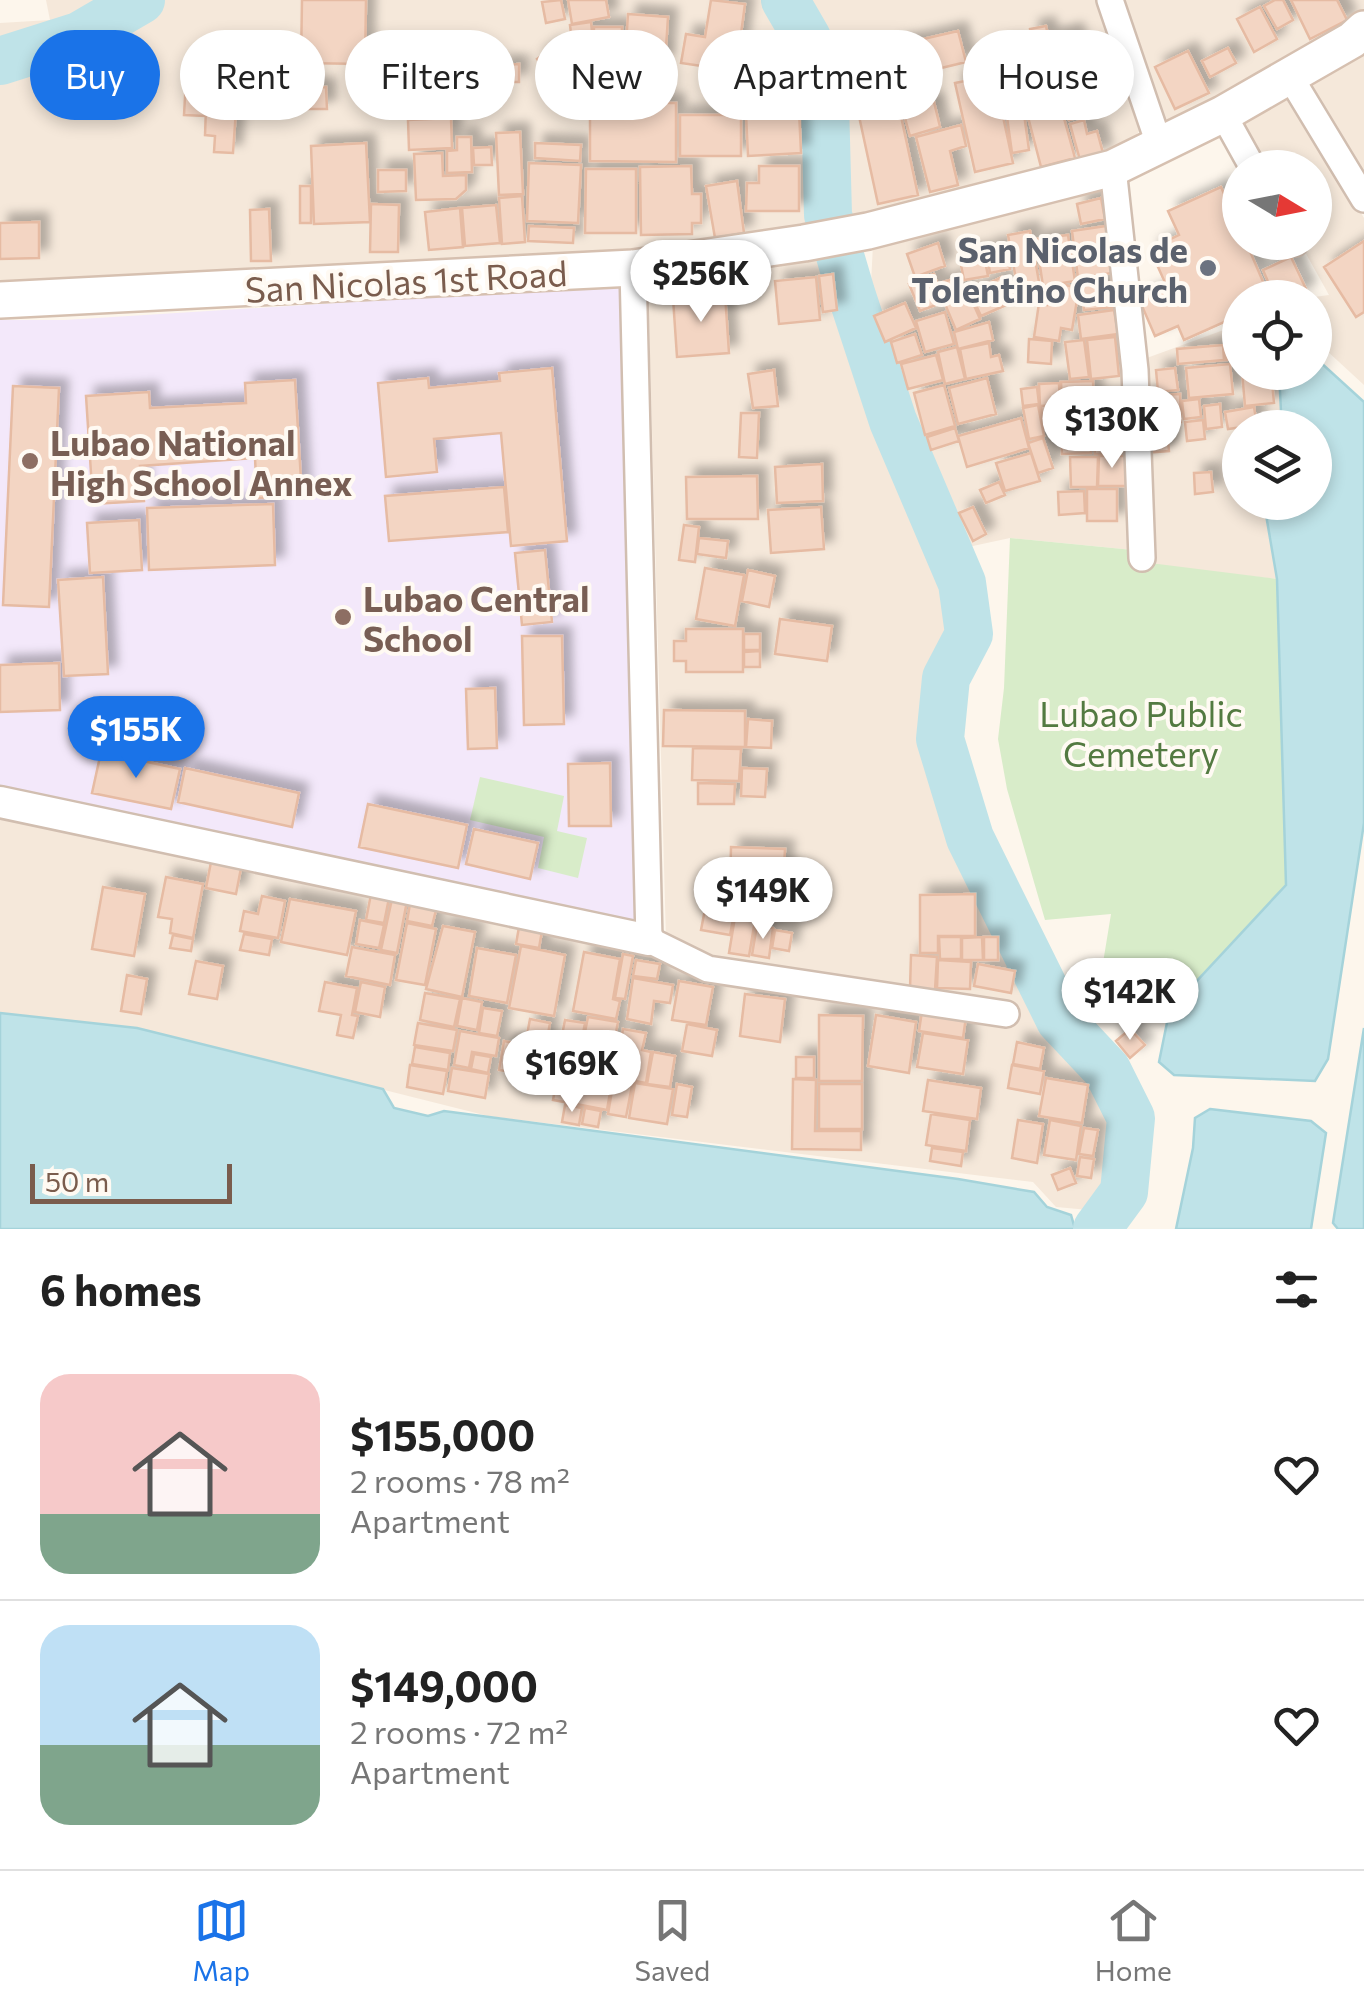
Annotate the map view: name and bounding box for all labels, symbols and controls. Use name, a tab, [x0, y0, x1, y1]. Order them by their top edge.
chip: Buy	[30, 30, 160, 120]
chip: Rent	[180, 30, 325, 120]
chip: Filters	[345, 30, 515, 120]
chip: New	[535, 30, 678, 120]
chip: Apartment	[698, 30, 943, 120]
chip: House	[963, 30, 1134, 120]
north arrow	[1222, 150, 1332, 260]
map controls	[1222, 150, 1332, 520]
place label: San Nicolas de Tolentino Church	[911, 227, 1188, 310]
pin: $256K	[631, 240, 771, 325]
street label: San Nicolas 1st Road	[244, 250, 568, 310]
text: $256K	[652, 252, 750, 292]
marker: San Nicolas de Tolentino Church	[1197, 257, 1219, 279]
button: locate	[1222, 280, 1332, 390]
pin: $130K	[1042, 386, 1182, 471]
text: $130K	[1064, 398, 1160, 438]
button: layers	[1222, 410, 1332, 520]
place label: Lubao National High School Annex	[50, 420, 353, 503]
marker: Lubao National High School Annex	[19, 450, 41, 472]
place label: Lubao Central School	[363, 576, 590, 659]
marker: Lubao Central School	[332, 606, 354, 628]
park label: Lubao Public Cemetery	[1039, 691, 1243, 774]
pin: $155K	[66, 696, 206, 781]
text: $155K	[90, 708, 182, 748]
pin: $149K	[693, 857, 833, 942]
text: $149K	[716, 869, 810, 909]
pin: $142K	[1060, 958, 1200, 1043]
text: $142K	[1084, 970, 1176, 1010]
pin: $169K	[502, 1030, 642, 1115]
text: $169K	[525, 1042, 619, 1082]
scale bar	[30, 1159, 232, 1204]
text: 50 m	[45, 1164, 109, 1198]
icon: filters	[1269, 1262, 1324, 1317]
text: 6 homes	[40, 1263, 202, 1315]
text: $155,000	[350, 1408, 535, 1460]
icon: home	[120, 1414, 240, 1534]
icon: heart	[1269, 1447, 1324, 1502]
text: 2 rooms · 78 m²	[350, 1460, 570, 1500]
text: Apartment	[350, 1500, 510, 1540]
text: $149,000	[350, 1659, 538, 1711]
icon: home	[120, 1665, 240, 1785]
icon: heart	[1269, 1698, 1324, 1753]
text: 2 rooms · 72 m²	[350, 1711, 568, 1751]
text: Apartment	[350, 1751, 510, 1791]
tab: Map	[192, 1893, 250, 1987]
tab: Saved	[635, 1893, 710, 1987]
tab: Home	[1095, 1893, 1172, 1987]

